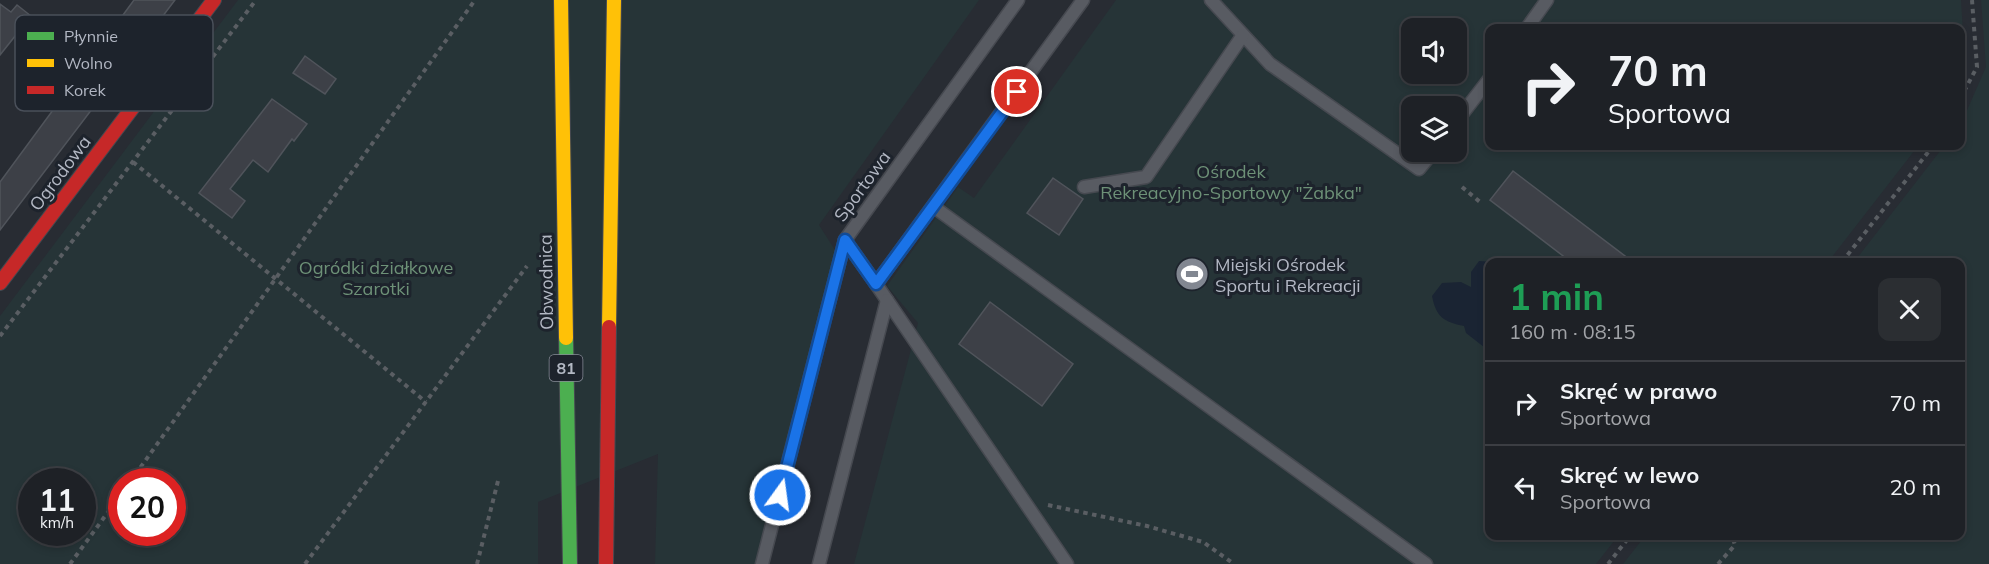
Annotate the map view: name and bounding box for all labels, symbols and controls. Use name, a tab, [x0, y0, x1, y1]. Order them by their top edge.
legend	[15, 15, 213, 111]
map controls	[1401, 18, 1467, 162]
button: sound	[1401, 18, 1467, 84]
text: Płynnie	[64, 26, 118, 46]
text: 70 m	[1608, 44, 1708, 97]
icon: right	[1509, 48, 1587, 126]
text: Wolno	[64, 53, 112, 73]
pin	[991, 66, 1042, 117]
icon: arrive	[1000, 75, 1033, 108]
text: Korek	[64, 80, 107, 100]
button: layers	[1401, 96, 1467, 162]
text: Sportowa	[1608, 96, 1731, 130]
street label: Ogrodowa	[24, 131, 96, 215]
street label: Sportowa	[829, 146, 895, 226]
park label: Ośrodek Rekreacyjno-Sportowy "Żabka"	[1100, 160, 1362, 204]
street label: Obwodnica	[534, 234, 558, 330]
place label: Miejski Ośrodek Sportu i Rekreacji	[1215, 253, 1360, 297]
park label: Ogródki działkowe Szarotki	[299, 256, 453, 300]
sports icon: Miejski Ośrodek Sportu i Rekreacji	[1174, 256, 1210, 292]
text: 1 min	[1509, 274, 1604, 319]
button: close	[1878, 278, 1941, 341]
text: 160 m · 08:15	[1509, 319, 1635, 344]
road number: 81	[550, 355, 582, 381]
text: Skręć w prawo	[1560, 377, 1717, 405]
icon: right	[1509, 387, 1542, 420]
text: 70 m	[1890, 389, 1941, 417]
text: Sportowa	[1560, 405, 1651, 430]
text: Skręć w lewo	[1560, 461, 1699, 489]
position arrow	[748, 463, 812, 527]
speed limit sign: 20	[108, 468, 186, 546]
icon: left	[1509, 471, 1542, 504]
text: 20 m	[1890, 473, 1941, 501]
text: 11	[39, 481, 75, 519]
text: Sportowa	[1560, 489, 1651, 514]
text: km/h	[40, 513, 74, 532]

